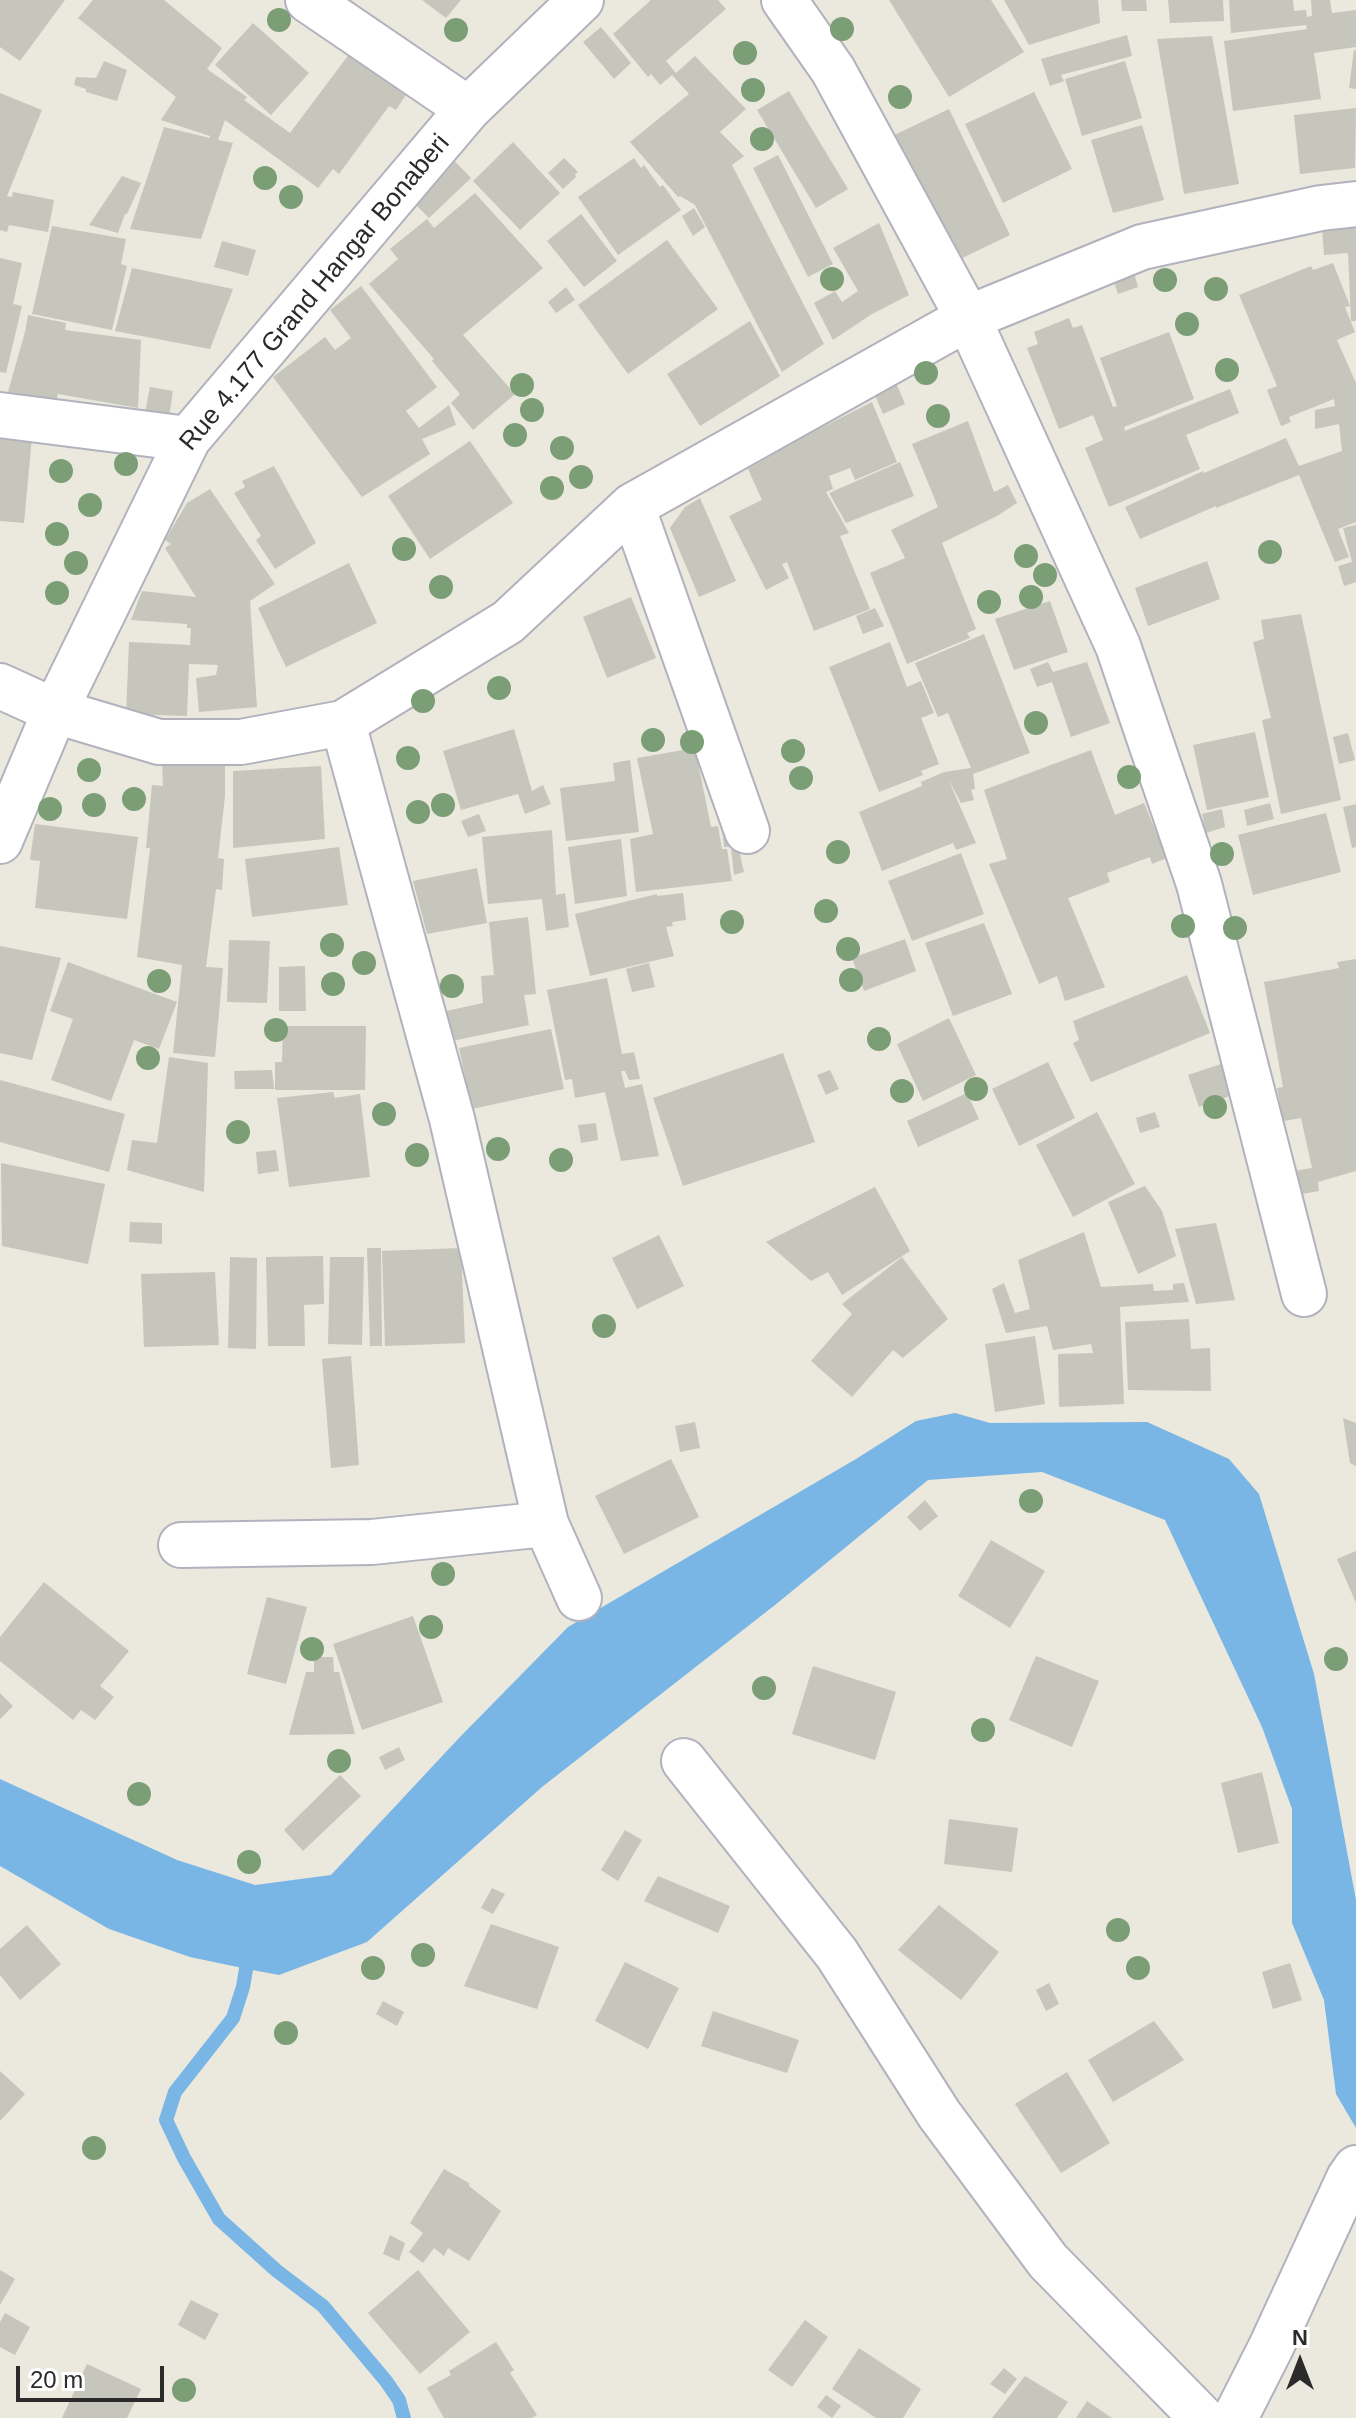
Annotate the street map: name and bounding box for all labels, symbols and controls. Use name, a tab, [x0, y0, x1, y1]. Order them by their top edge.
street label: Rue 4.177 Grand Hangar Bonaberi	[173, 129, 457, 457]
north arrow	[1260, 2322, 1340, 2402]
text: N	[1292, 2325, 1308, 2350]
scale bar	[20, 2350, 168, 2400]
text: 20 m	[30, 2366, 83, 2393]

